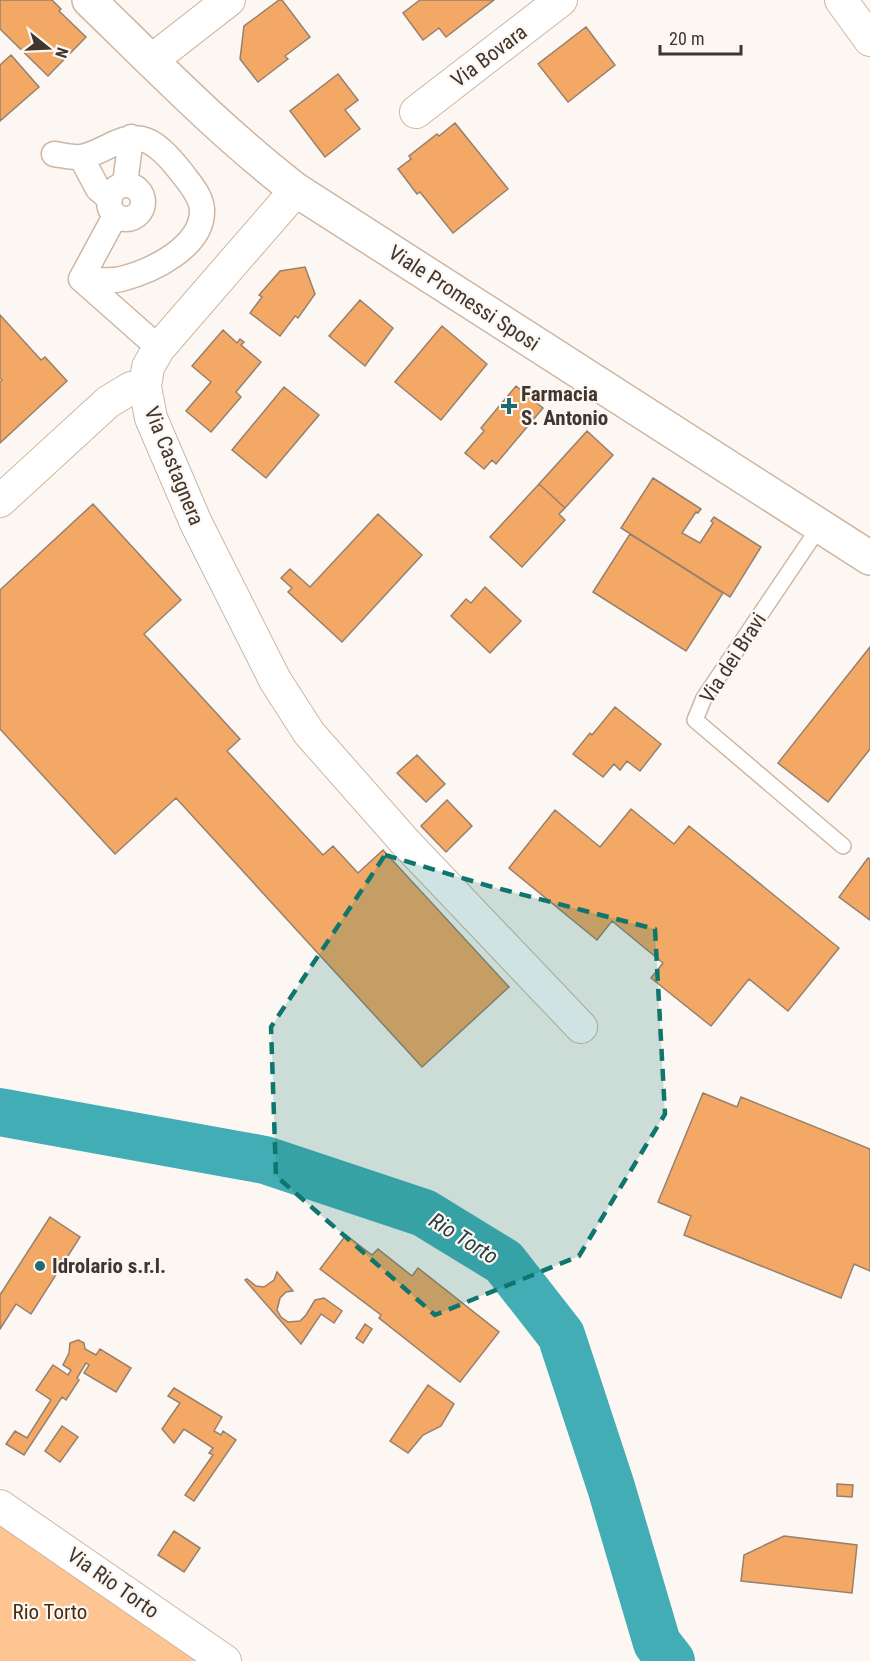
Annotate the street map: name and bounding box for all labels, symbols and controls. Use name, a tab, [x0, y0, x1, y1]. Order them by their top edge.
north arrow	[18, 18, 78, 78]
scale bar	[660, 18, 741, 56]
street label: Via Bovara	[447, 20, 531, 92]
text: 20 m	[669, 28, 704, 49]
text: N	[51, 45, 72, 60]
street label: Viale Promessi Sposi	[384, 240, 544, 356]
place label: Farmacia S. Antonio	[521, 382, 608, 430]
marker: Farmacia S. Antonio	[502, 399, 516, 413]
street label: Via Castagnera	[139, 403, 209, 529]
street label: Via dei Bravi	[695, 608, 771, 708]
water label: Rio Torto	[425, 1208, 503, 1269]
place label: Idrolario s.r.l.	[52, 1254, 166, 1278]
marker: Idrolario s.r.l.	[33, 1259, 47, 1273]
street label: Via Rio Torto	[63, 1543, 163, 1623]
park label: Rio Torto	[13, 1600, 87, 1624]

